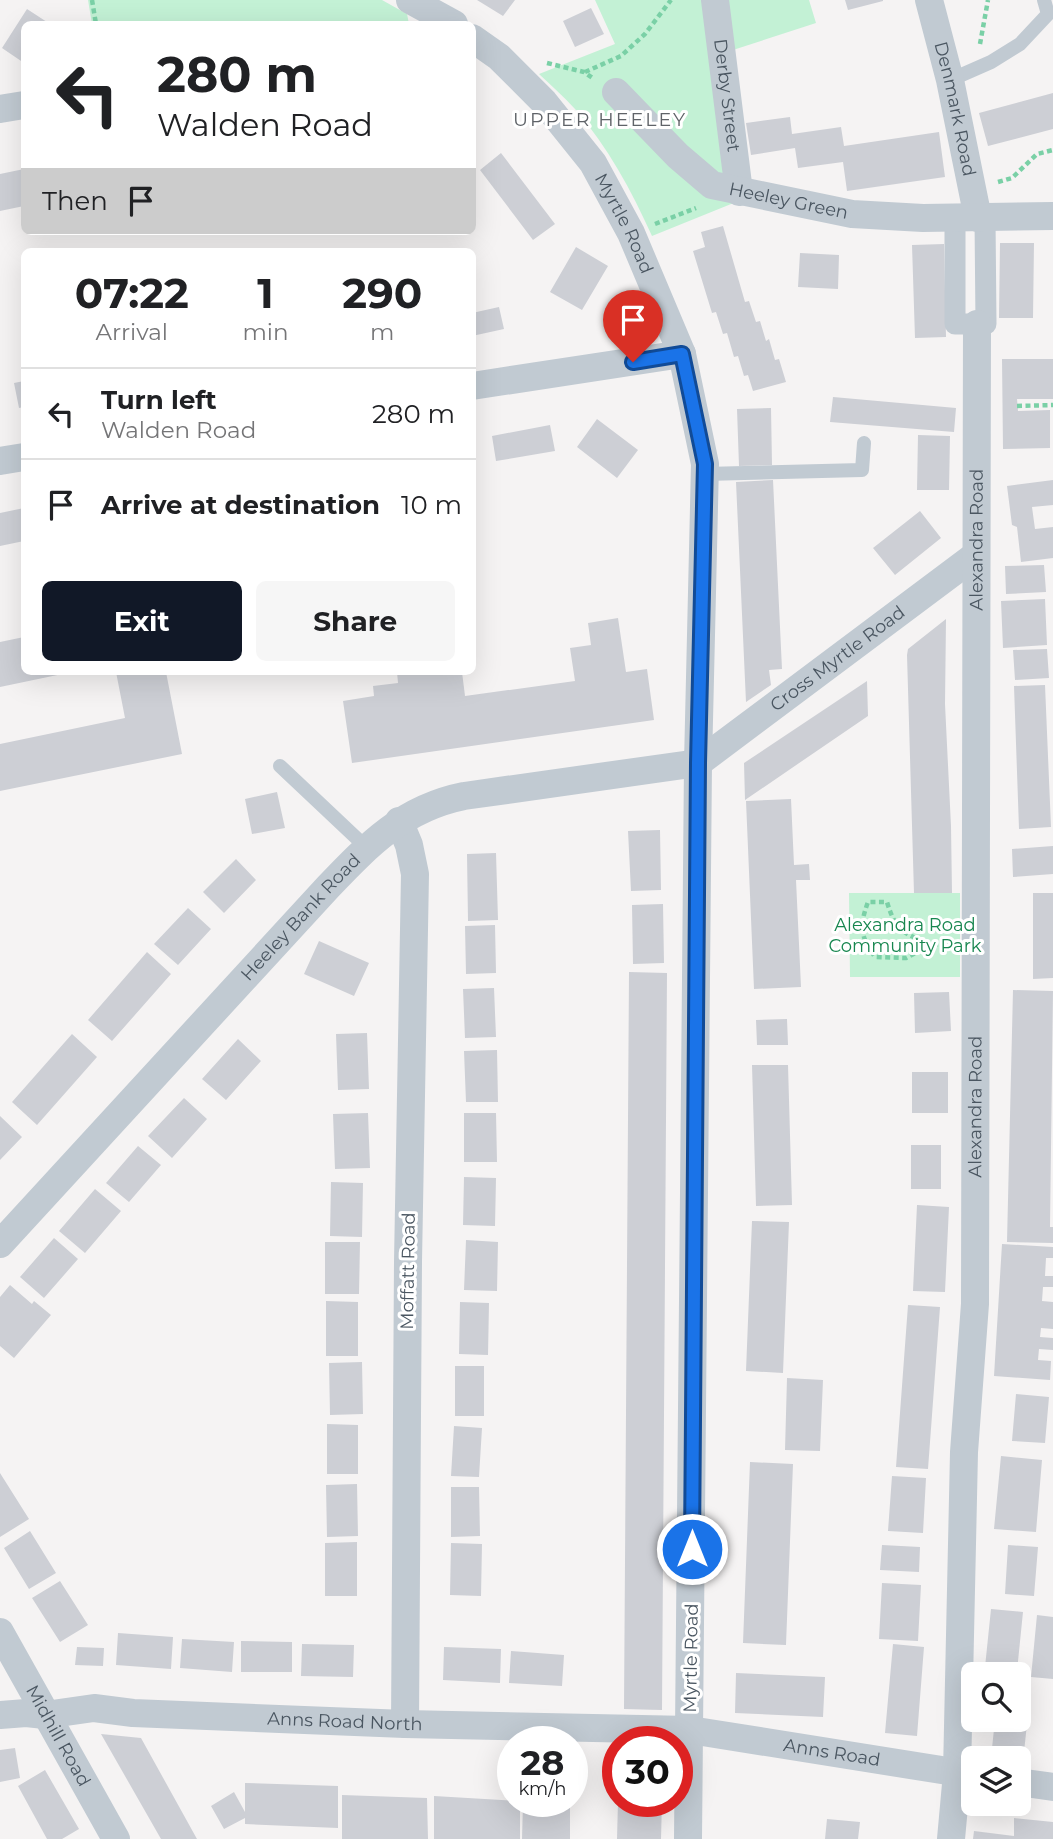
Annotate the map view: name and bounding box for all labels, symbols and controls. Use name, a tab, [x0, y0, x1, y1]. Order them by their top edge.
street label: Derby Street	[709, 37, 745, 153]
street label: Denmark Road	[929, 39, 980, 178]
text: 280 m	[157, 45, 317, 104]
icon: left	[42, 49, 133, 140]
text: Walden Road	[157, 105, 373, 144]
district label: UPPER HEELEY	[513, 108, 687, 131]
street label: Myrtle Road	[590, 170, 658, 277]
street label: Heeley Green	[727, 178, 850, 224]
icon: arrive	[122, 182, 160, 220]
text: Then	[42, 185, 108, 217]
text: 07:22	[75, 267, 189, 319]
text: 1	[257, 267, 274, 319]
text: 290	[342, 267, 422, 319]
pin	[603, 290, 663, 362]
icon: arrive	[614, 301, 652, 339]
text: Arrival	[95, 318, 168, 346]
text: min	[242, 318, 289, 346]
text: m	[370, 318, 394, 346]
text: Turn left	[101, 384, 217, 416]
icon: left	[42, 395, 80, 433]
text: 280 m	[372, 398, 455, 430]
text: Walden Road	[101, 416, 256, 444]
street label: Alexandra Road	[965, 469, 988, 611]
icon: arrive	[42, 486, 80, 524]
text: Arrive at destination	[101, 489, 380, 521]
text: 10 m	[401, 489, 462, 521]
button: Exit	[42, 581, 242, 661]
button: Share	[256, 581, 455, 661]
street label: Cross Myrtle Road	[766, 601, 909, 716]
street label: Heeley Bank Road	[236, 849, 365, 985]
park label: Alexandra Road Community Park	[828, 914, 982, 957]
street label: Alexandra Road	[964, 1036, 987, 1178]
street label: Moffatt Road	[396, 1212, 420, 1330]
position arrow	[655, 1512, 729, 1586]
street label: Myrtle Road	[679, 1603, 703, 1713]
map controls	[961, 1662, 1031, 1816]
button: search	[961, 1662, 1031, 1732]
street label: Midhill Road	[21, 1681, 95, 1790]
street label: Anns Road North	[267, 1707, 423, 1735]
speed limit sign: 30	[602, 1726, 693, 1817]
street label: Anns Road	[782, 1734, 882, 1771]
text: 28	[521, 1741, 564, 1784]
button: layers	[961, 1746, 1031, 1816]
text: km/h	[518, 1778, 567, 1800]

